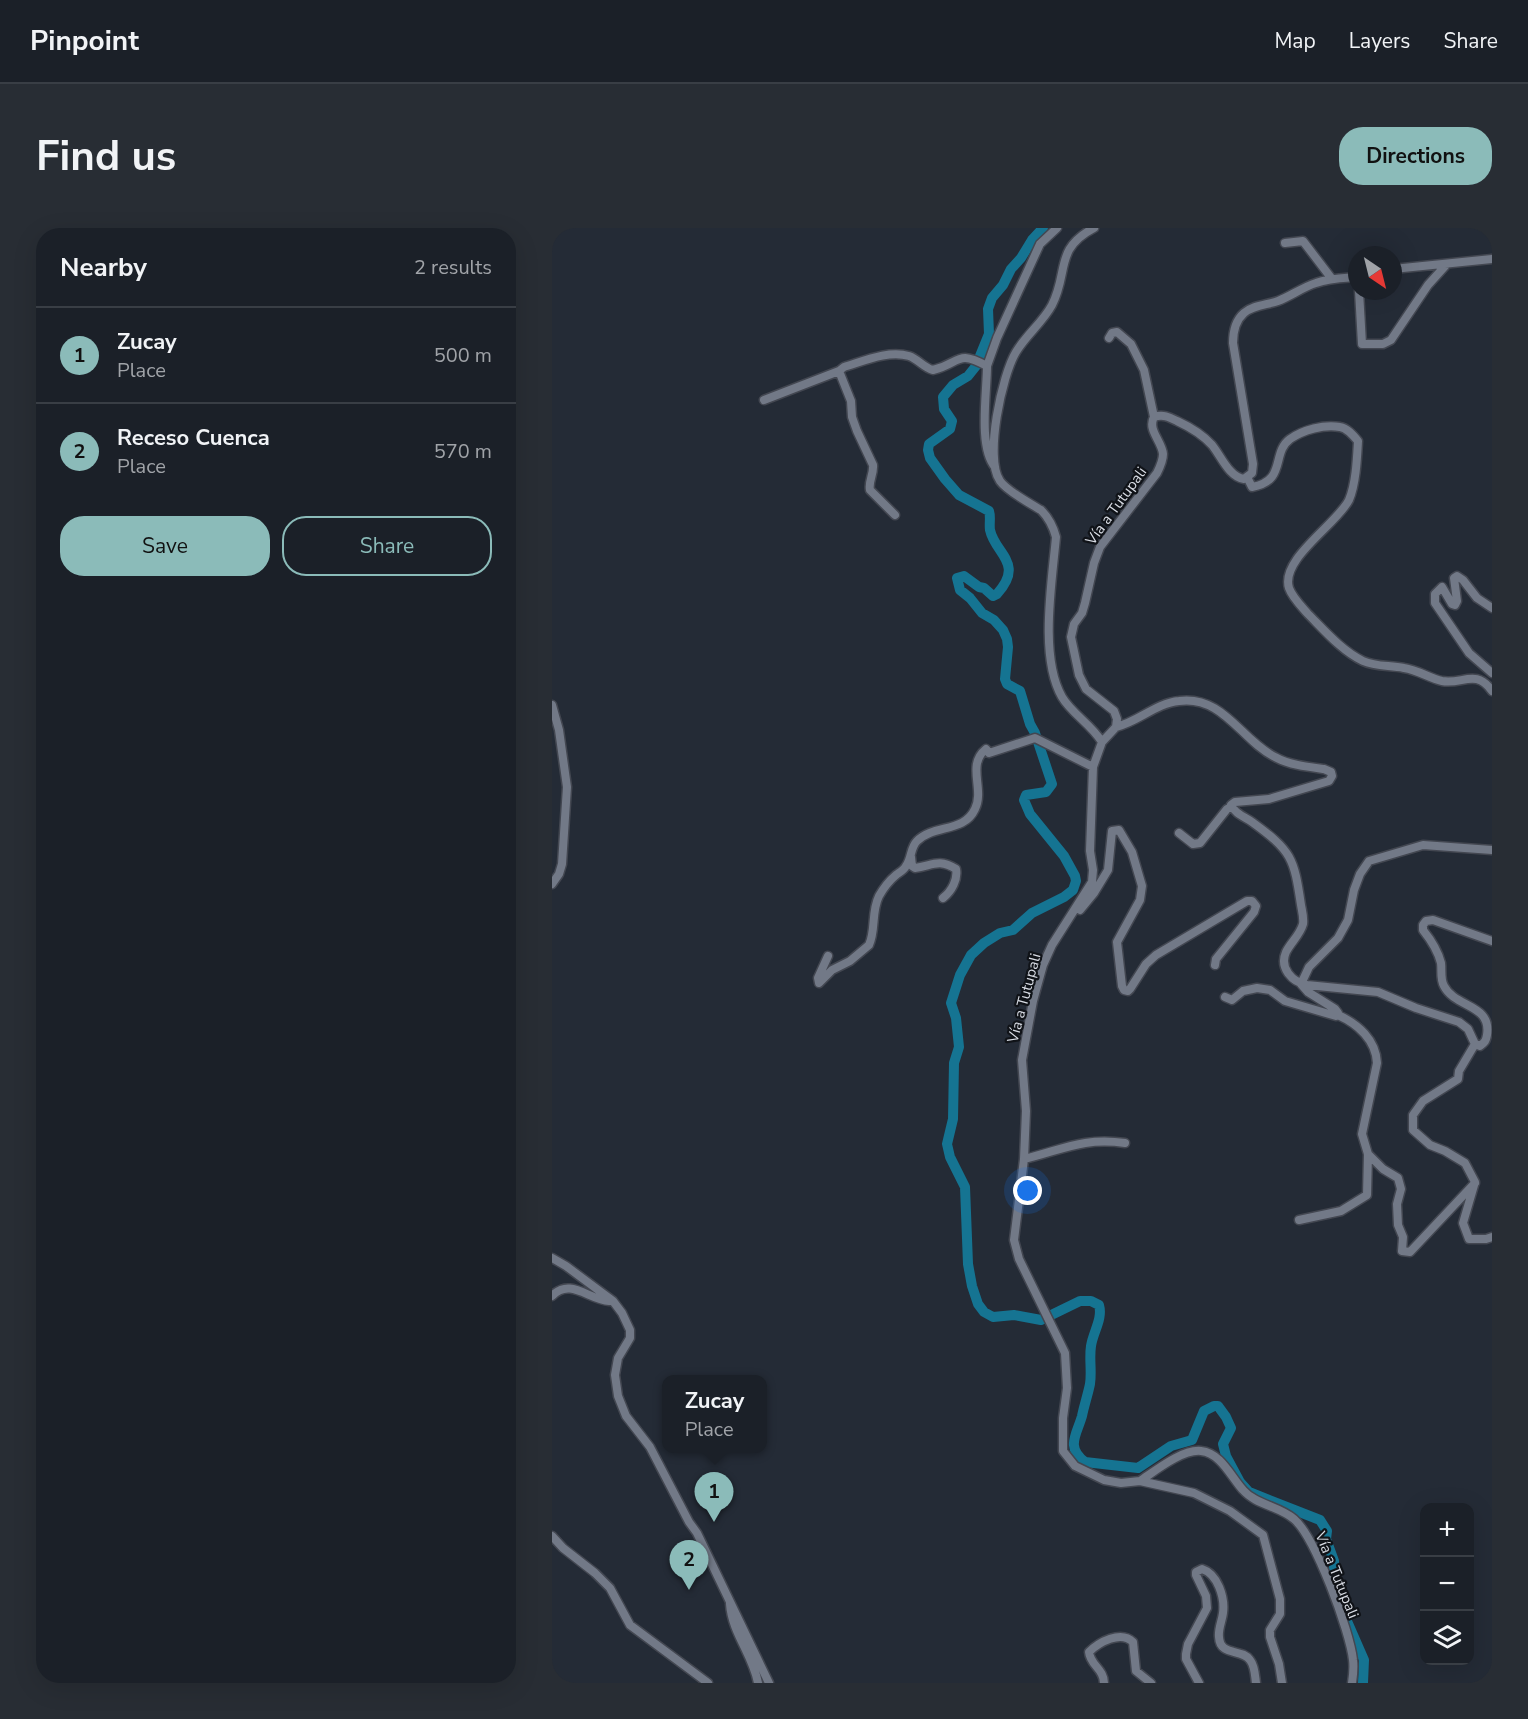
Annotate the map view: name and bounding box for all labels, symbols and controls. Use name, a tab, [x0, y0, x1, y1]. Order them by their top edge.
text: Pinpoint	[30, 22, 139, 60]
text: Map	[1274, 27, 1316, 55]
text: Layers	[1349, 27, 1410, 55]
text: Share	[1443, 27, 1498, 55]
button: Directions	[1339, 127, 1492, 185]
text: Find us	[36, 128, 176, 185]
north arrow	[1348, 246, 1402, 300]
text: Nearby	[60, 250, 147, 285]
text: 2 results	[414, 254, 492, 281]
text: Zucay	[117, 327, 177, 357]
text: 1	[74, 342, 86, 369]
text: 500 m	[434, 342, 492, 369]
text: Place	[117, 357, 166, 384]
text: Receso Cuenca	[117, 423, 270, 453]
text: 2	[74, 438, 86, 465]
text: 570 m	[434, 438, 492, 465]
text: Place	[117, 453, 166, 480]
street label: Vía a Tutupali	[1080, 463, 1151, 550]
button: Save	[60, 516, 270, 576]
button: Share	[282, 516, 492, 576]
street label: Vía a Tutupali	[1002, 951, 1046, 1046]
your location	[1013, 1176, 1042, 1205]
popup	[662, 1375, 767, 1453]
text: Zucay	[685, 1386, 744, 1416]
text: Place	[685, 1416, 734, 1443]
pin: 1	[694, 1472, 734, 1522]
map controls	[1420, 1503, 1474, 1665]
button: +	[1420, 1503, 1474, 1557]
street label: Vía a Tutupali	[1310, 1528, 1364, 1621]
pin: 2	[670, 1540, 708, 1590]
button: −	[1420, 1557, 1474, 1611]
button: layers	[1420, 1611, 1474, 1665]

